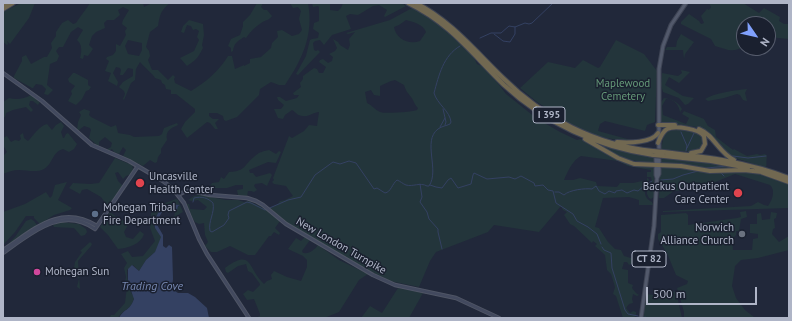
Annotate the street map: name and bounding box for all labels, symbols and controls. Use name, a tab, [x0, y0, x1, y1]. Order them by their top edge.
north arrow	[736, 16, 776, 56]
text: N	[757, 35, 773, 49]
park label: Maplewood Cemetery	[596, 77, 650, 103]
road number: I 395	[533, 107, 565, 123]
place label: Uncasville Health Center	[149, 170, 214, 196]
marker: Uncasville Health Center	[134, 177, 146, 189]
place label: Backus Outpatient Care Center	[643, 180, 729, 206]
marker: Backus Outpatient Care Center	[732, 187, 744, 199]
place label: Mohegan Tribal Fire Department	[103, 201, 180, 227]
marker: Mohegan Tribal Fire Department	[90, 209, 100, 219]
street label: New London Turnpike	[294, 215, 388, 277]
place label: Norwich Alliance Church	[661, 221, 734, 247]
marker: Norwich Alliance Church	[737, 229, 747, 239]
road number: CT 82	[632, 251, 666, 267]
place label: Mohegan Sun	[45, 265, 109, 279]
marker: Mohegan Sun	[32, 267, 42, 277]
scale bar	[648, 279, 759, 305]
water label: Trading Cove	[121, 280, 183, 294]
text: 500 m	[653, 286, 686, 301]

